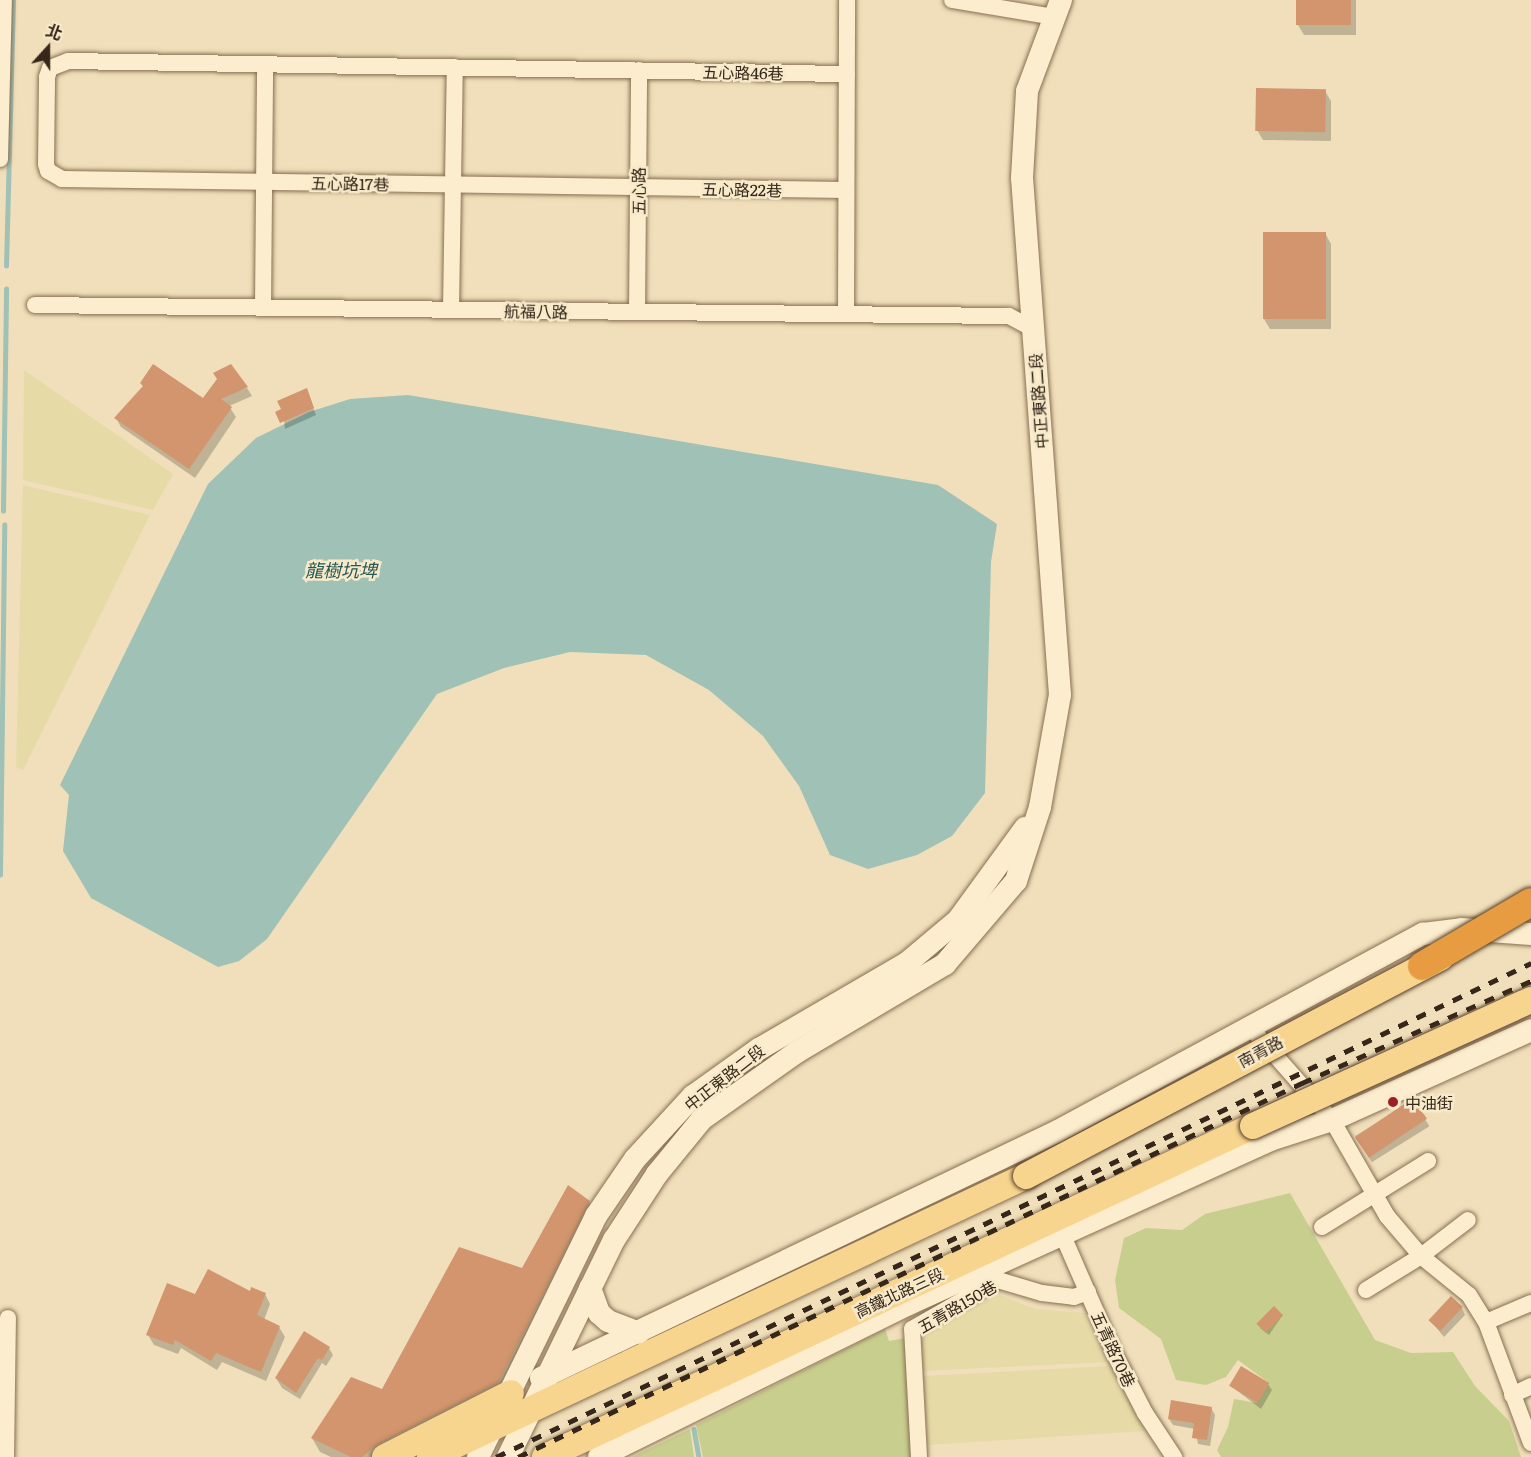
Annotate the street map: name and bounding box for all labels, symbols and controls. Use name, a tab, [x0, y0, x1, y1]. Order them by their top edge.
text: 北	[43, 17, 66, 45]
north arrow	[18, 18, 78, 78]
street label: 五心路46巷	[702, 62, 784, 82]
street label: 五心路	[628, 167, 648, 215]
street label: 五心路17巷	[311, 173, 389, 193]
street label: 五心路22巷	[702, 179, 782, 199]
street label: 航福八路	[504, 301, 568, 321]
street label: 中正東路二段	[1025, 352, 1051, 450]
water label: 龍樹坑埤	[305, 559, 377, 581]
street label: 南青路	[1234, 1031, 1286, 1071]
street label: 中正東路二段	[680, 1040, 768, 1114]
place label: 中油街	[1405, 1092, 1453, 1112]
marker: 中油街	[1386, 1095, 1400, 1109]
street label: 高鐵北路三段	[851, 1263, 947, 1321]
street label: 五青路150巷	[914, 1276, 1000, 1336]
street label: 五青路70巷	[1088, 1308, 1140, 1390]

